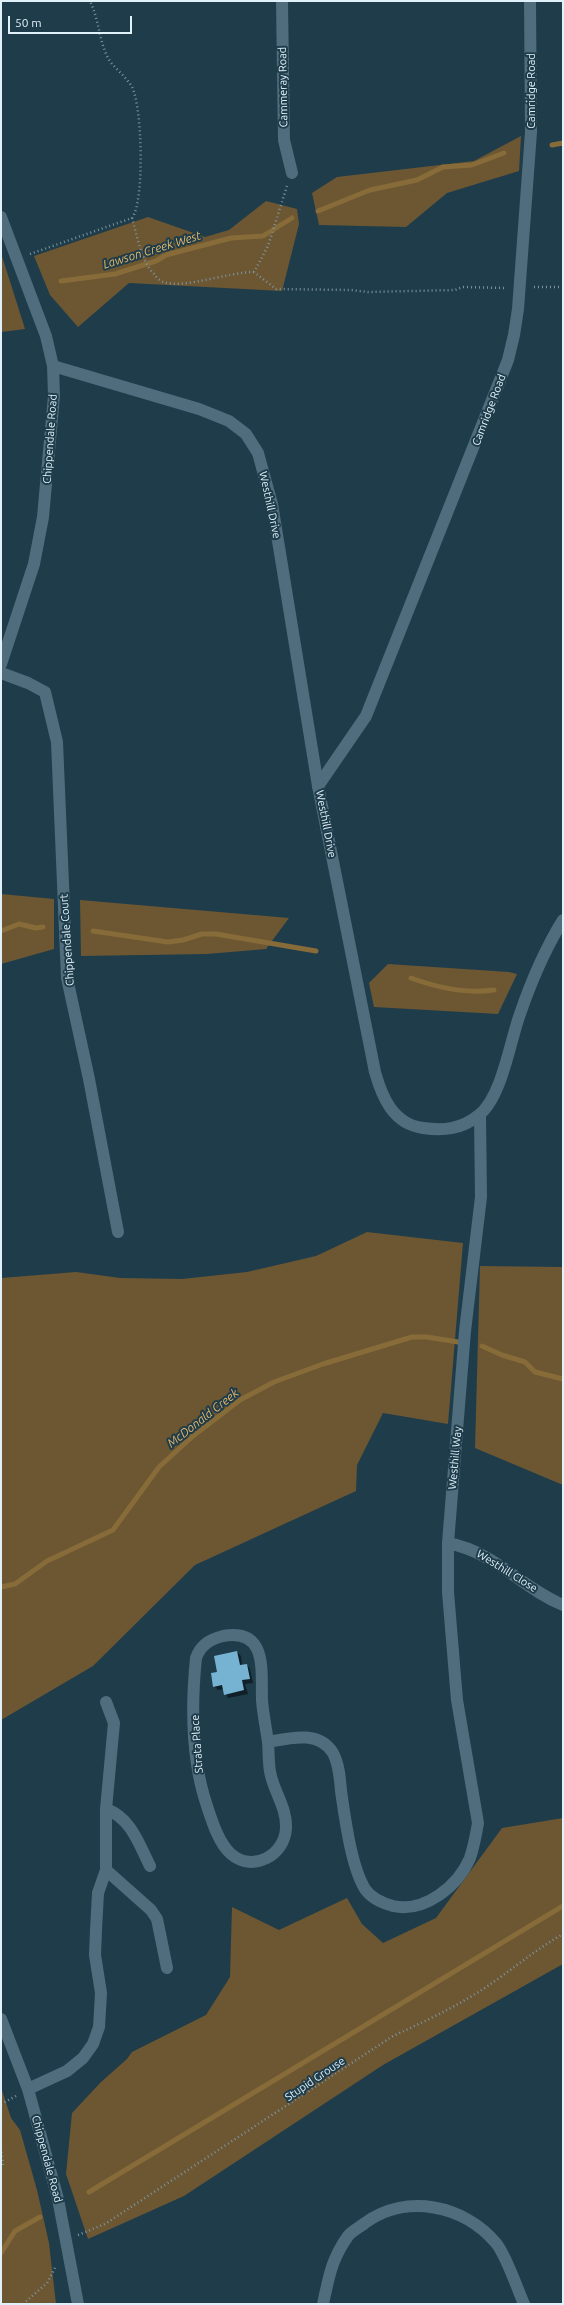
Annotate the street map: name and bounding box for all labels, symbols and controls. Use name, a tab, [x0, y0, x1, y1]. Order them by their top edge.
scale bar	[10, 8, 134, 34]
text: 50 m	[15, 16, 42, 29]
street label: Cammeray Road	[276, 47, 290, 127]
street label: Camridge Road	[524, 53, 538, 129]
water label: Lawson Creek West	[101, 228, 203, 272]
street label: Camridge Road	[469, 372, 509, 448]
street label: Chippendale Road	[40, 394, 60, 484]
street label: Westhill Drive	[256, 470, 284, 540]
street label: Westhill Drive	[313, 789, 339, 859]
street label: Chippendale Court	[57, 893, 77, 987]
water label: McDonald Creek	[164, 1386, 242, 1450]
street label: Westhill Way	[446, 1426, 464, 1490]
street label: Westhill Close	[474, 1547, 540, 1595]
street label: Strata Place	[188, 1714, 206, 1774]
street label: Stupid Grouse	[283, 2054, 347, 2104]
street label: Chippendale Road	[29, 2114, 65, 2204]

